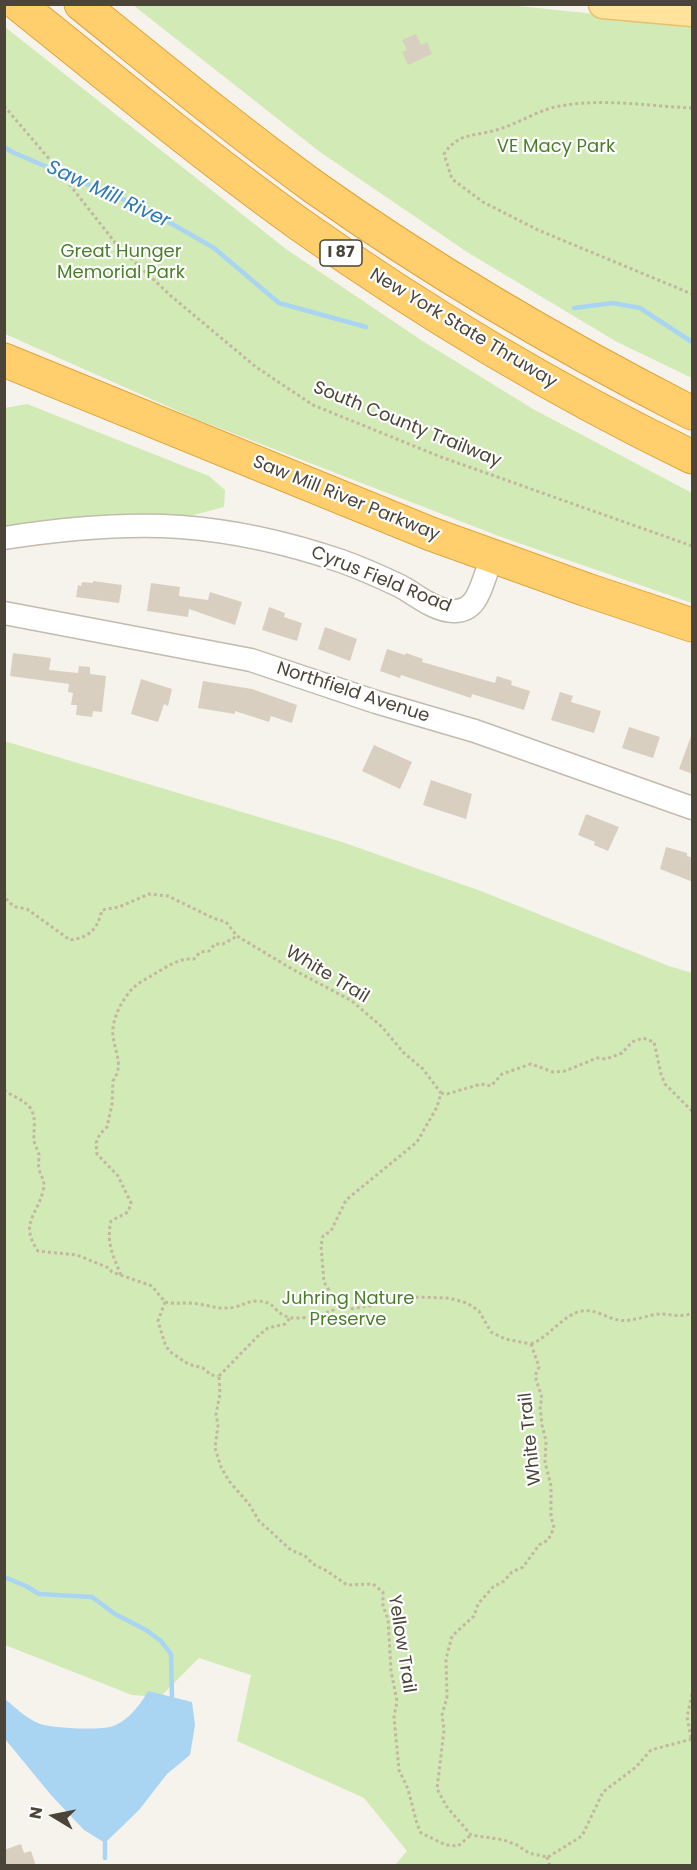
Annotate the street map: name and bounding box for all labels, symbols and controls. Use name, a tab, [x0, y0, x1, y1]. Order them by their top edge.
park label: VE Macy Park	[497, 136, 615, 158]
water label: Saw Mill River	[42, 156, 174, 234]
road number: I 87	[320, 240, 362, 266]
park label: Great Hunger Memorial Park	[57, 241, 185, 284]
street label: New York State Thruway	[365, 264, 561, 394]
street label: South County Trailway	[310, 377, 504, 473]
street label: Saw Mill River Parkway	[249, 452, 443, 546]
street label: Cyrus Field Road	[308, 542, 454, 618]
street label: Northfield Avenue	[274, 658, 432, 728]
street label: White Trail	[281, 942, 373, 1008]
park label: Juhring Nature Preserve	[282, 1288, 414, 1330]
street label: White Trail	[515, 1391, 547, 1487]
street label: Yellow Trail	[383, 1593, 419, 1695]
north arrow	[24, 1786, 84, 1846]
text: N	[23, 1805, 48, 1821]

